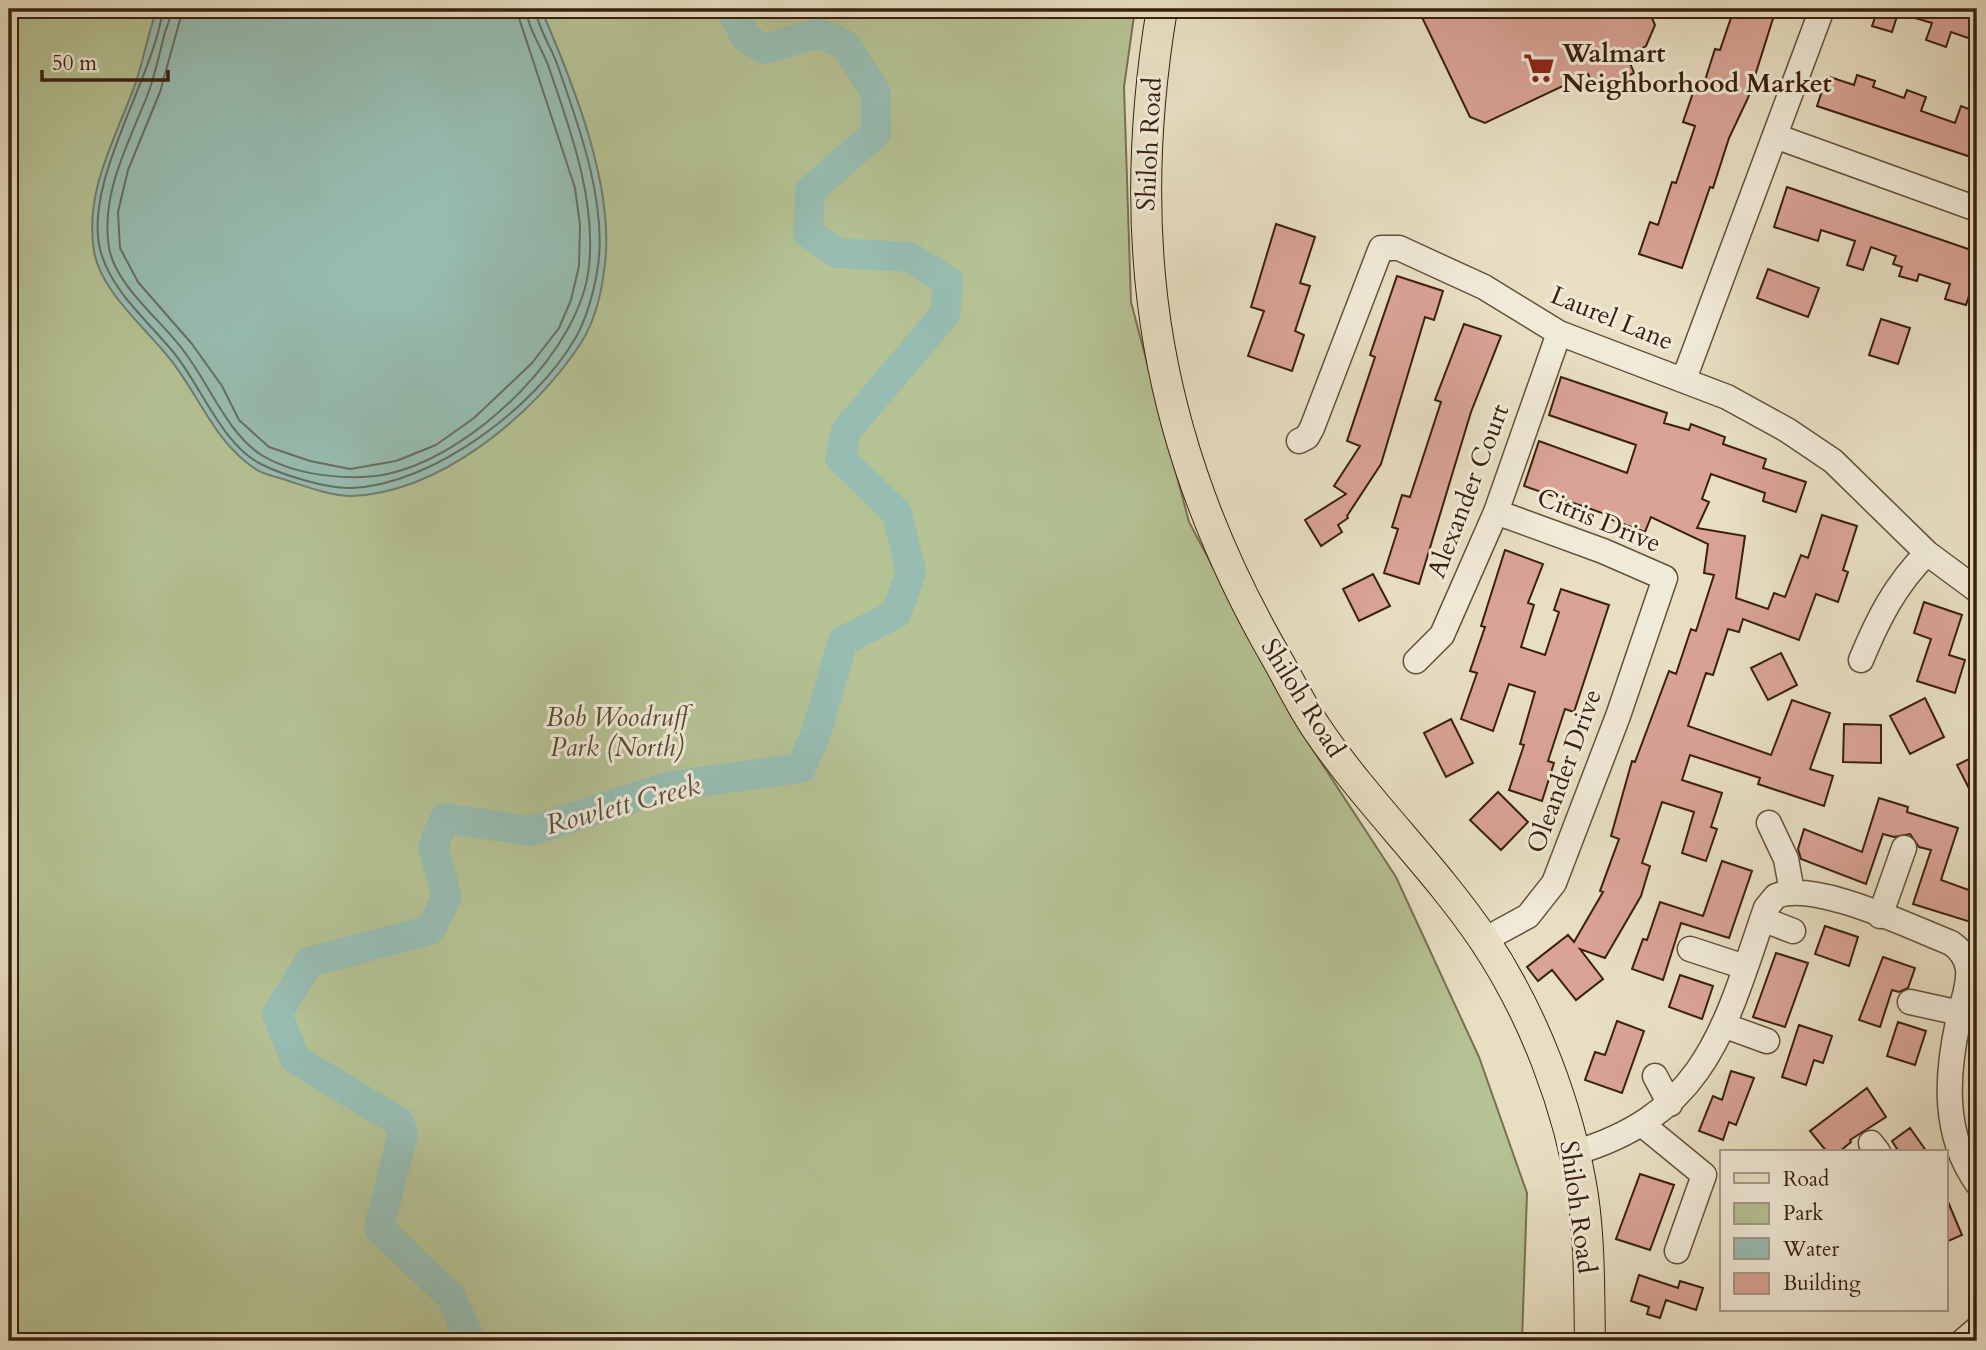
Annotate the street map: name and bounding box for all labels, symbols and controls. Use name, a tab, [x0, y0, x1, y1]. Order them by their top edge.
place label: Walmart Neighborhood Market	[1561, 36, 1832, 101]
scale bar	[42, 38, 168, 82]
text: 50 m	[52, 49, 97, 78]
supermarket icon: Walmart Neighborhood Market	[1522, 51, 1556, 85]
street label: Shiloh Road	[1128, 76, 1170, 212]
street label: Laurel Lane	[1545, 277, 1679, 359]
street label: Alexander Court	[1419, 399, 1517, 583]
street label: Citris Drive	[1532, 479, 1666, 561]
street label: Shiloh Road	[1253, 632, 1353, 764]
street label: Oleander Drive	[1518, 684, 1610, 858]
park label: Bob Woodruff Park (North)	[546, 700, 693, 765]
water label: Rowlett Creek	[541, 766, 705, 844]
street label: Shiloh Road	[1551, 1138, 1605, 1276]
legend	[1720, 1150, 1948, 1312]
text: Road	[1783, 1165, 1829, 1194]
text: Park	[1783, 1199, 1824, 1228]
text: Water	[1782, 1235, 1839, 1264]
text: Building	[1783, 1269, 1861, 1298]

